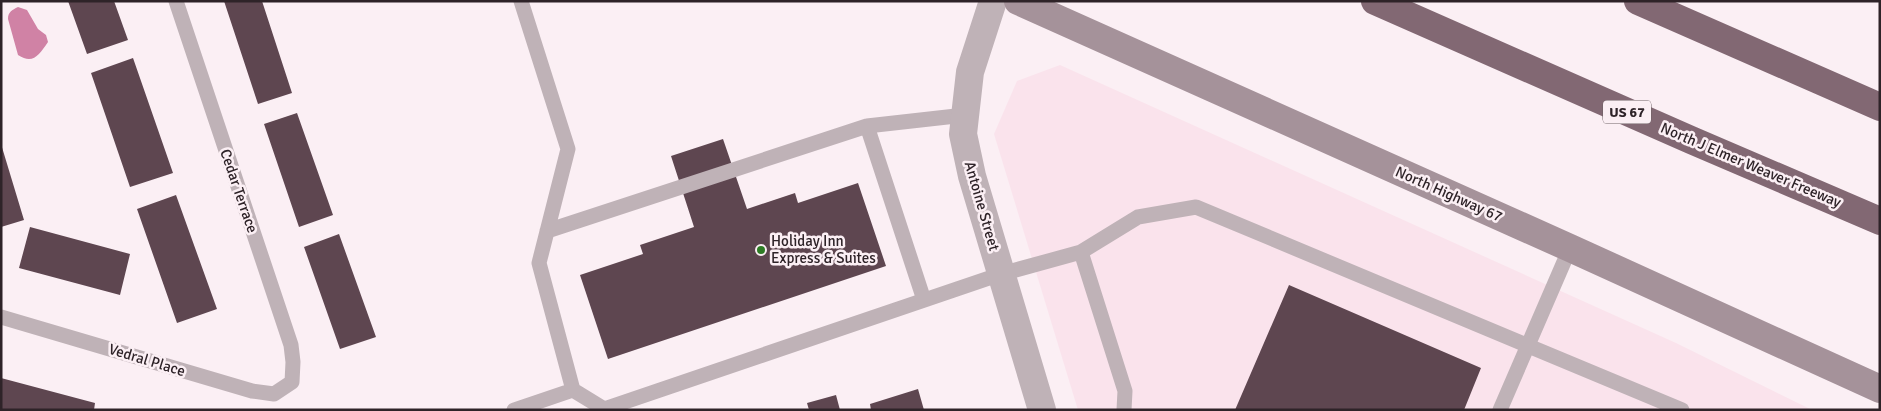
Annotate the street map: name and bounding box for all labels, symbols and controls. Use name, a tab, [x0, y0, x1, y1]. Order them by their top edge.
road number: US 67	[1603, 100, 1651, 124]
street label: North J Elmer Weaver Freeway	[1658, 119, 1844, 211]
street label: Cedar Terrace	[216, 147, 262, 235]
street label: Antoine Street	[961, 159, 1003, 253]
street label: North Highway 67	[1393, 162, 1505, 226]
place label: Holiday Inn Express & Suites	[771, 232, 876, 267]
marker: Holiday Inn Express & Suites	[755, 244, 767, 256]
street label: Vedral Place	[107, 340, 187, 380]

